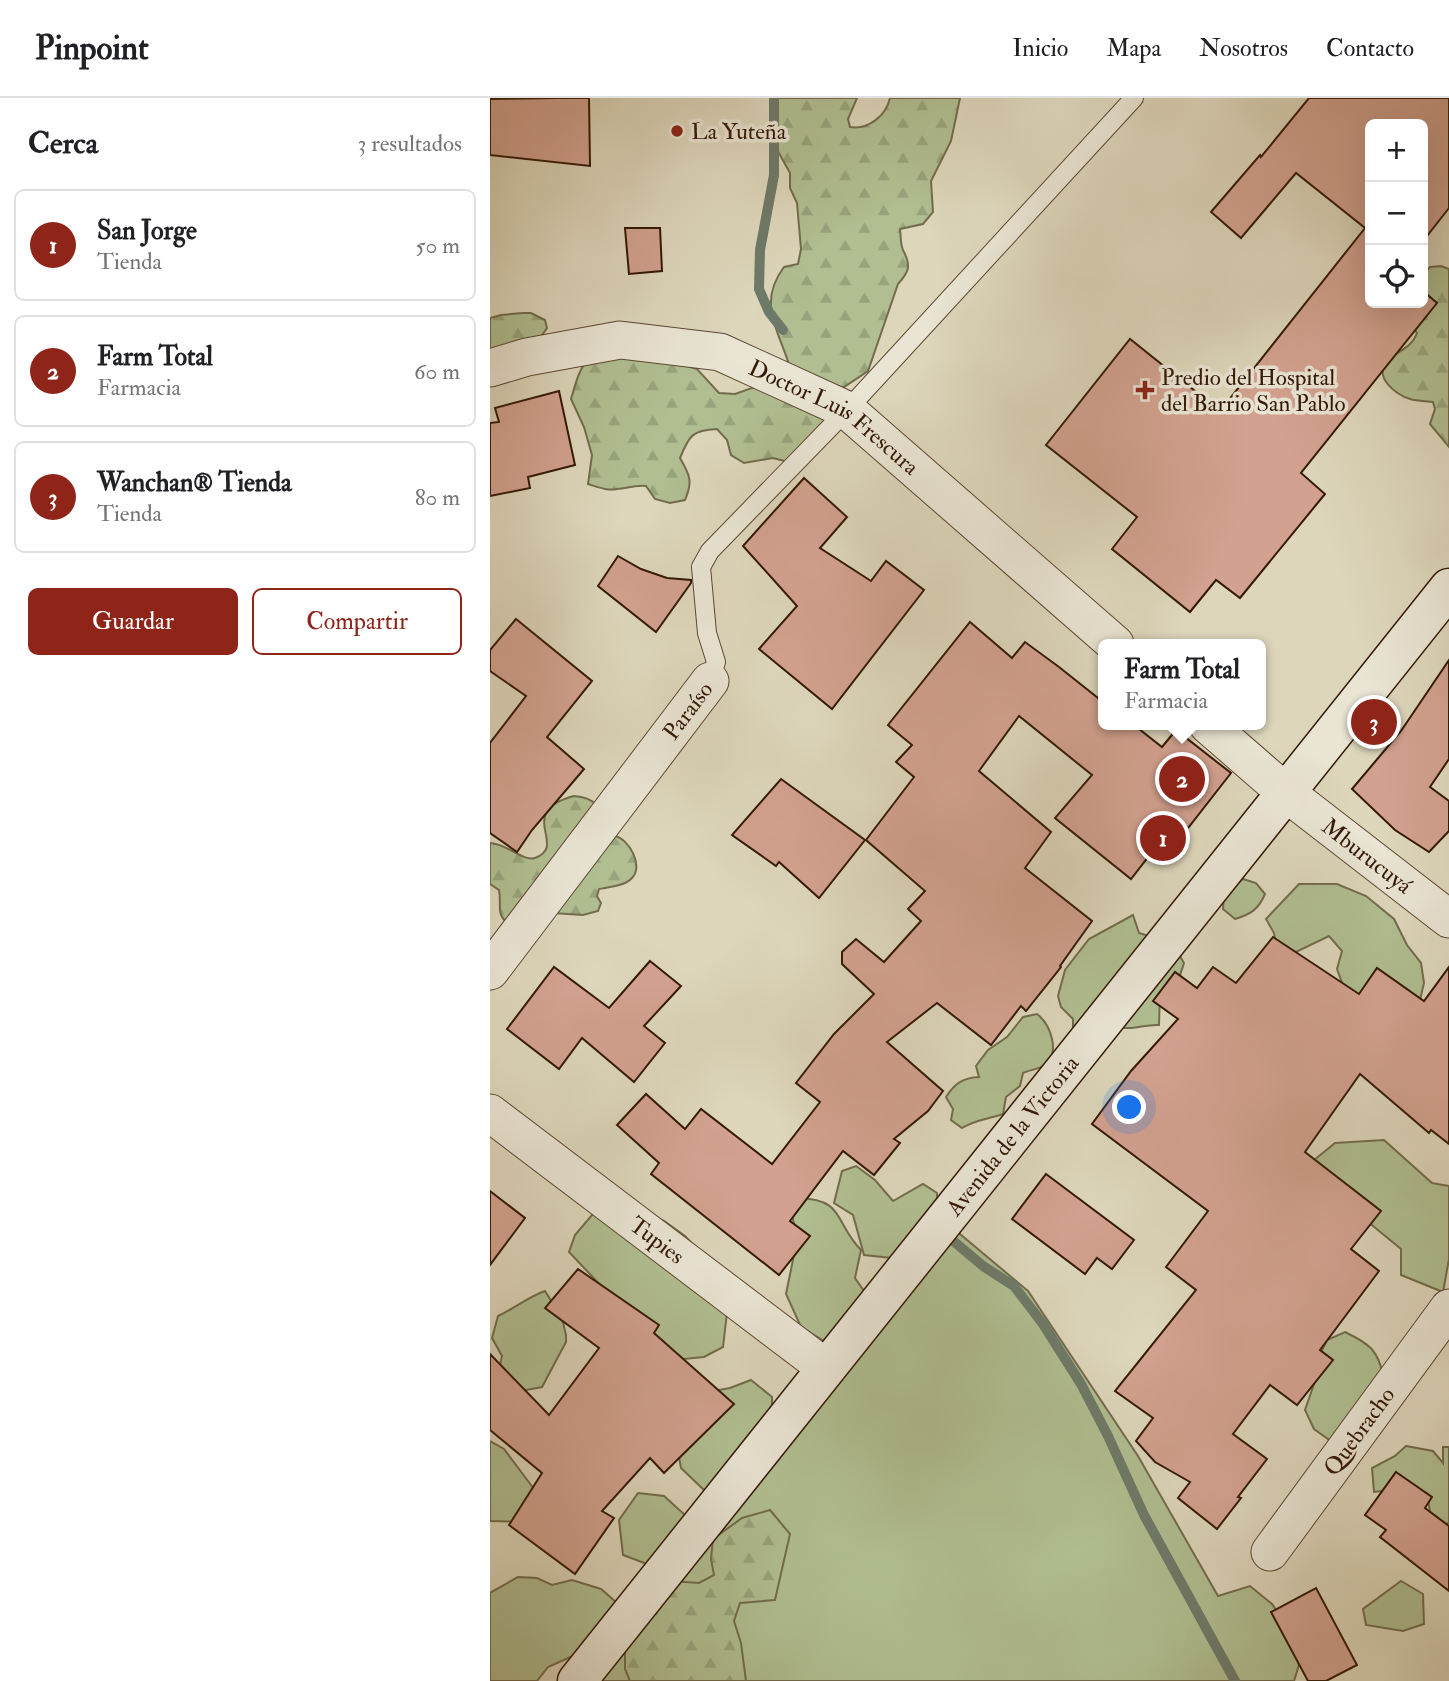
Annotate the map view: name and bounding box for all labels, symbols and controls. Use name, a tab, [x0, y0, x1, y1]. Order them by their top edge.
text: Pinpoint	[35, 28, 149, 69]
text: Inicio	[1013, 33, 1068, 64]
text: Mapa	[1106, 33, 1161, 64]
text: Nosotros	[1199, 33, 1288, 64]
text: Contacto	[1326, 33, 1414, 64]
place label: La Yuteña	[691, 117, 787, 146]
map controls	[1365, 119, 1428, 308]
button: +	[1365, 119, 1428, 182]
marker: La Yuteña	[669, 123, 685, 139]
text: Cerca	[28, 125, 98, 162]
text: 3 resultados	[358, 129, 462, 158]
button: −	[1365, 182, 1428, 245]
text: San Jorge	[97, 215, 197, 247]
text: 1	[49, 231, 57, 260]
text: 50 m	[416, 231, 460, 260]
button: locate	[1365, 245, 1428, 308]
text: Tienda	[97, 247, 162, 276]
text: Farm Total	[97, 341, 213, 373]
street label: Doctor Luis Frescura	[744, 353, 925, 482]
text: 2	[47, 357, 59, 386]
text: 60 m	[414, 357, 460, 386]
place label: Predio del Hospital del Barrio San Pablo	[1161, 363, 1346, 418]
text: Farmacia	[97, 373, 181, 402]
marker: Predio del Hospital del Barrio San Pablo	[1135, 380, 1155, 400]
text: Wanchan® Tienda	[97, 467, 292, 499]
text: 3	[49, 483, 57, 512]
text: 80 m	[415, 483, 460, 512]
text: Tienda	[97, 499, 162, 528]
button: Guardar	[28, 588, 238, 655]
button: Compartir	[252, 588, 462, 655]
popup	[1098, 639, 1266, 730]
text: Farm Total	[1124, 654, 1240, 686]
street label: Paraíso	[657, 676, 719, 746]
text: Farmacia	[1124, 686, 1208, 715]
pin: 3	[1351, 696, 1397, 748]
pin: 2	[1159, 753, 1205, 805]
pin: 1	[1140, 812, 1186, 864]
street label: Mburucuyá	[1316, 812, 1418, 900]
street label: Avenida de la Victoria	[939, 1049, 1086, 1223]
your location	[1112, 1090, 1146, 1124]
street label: Tupies	[624, 1210, 690, 1271]
street label: Quebracho	[1317, 1381, 1401, 1481]

